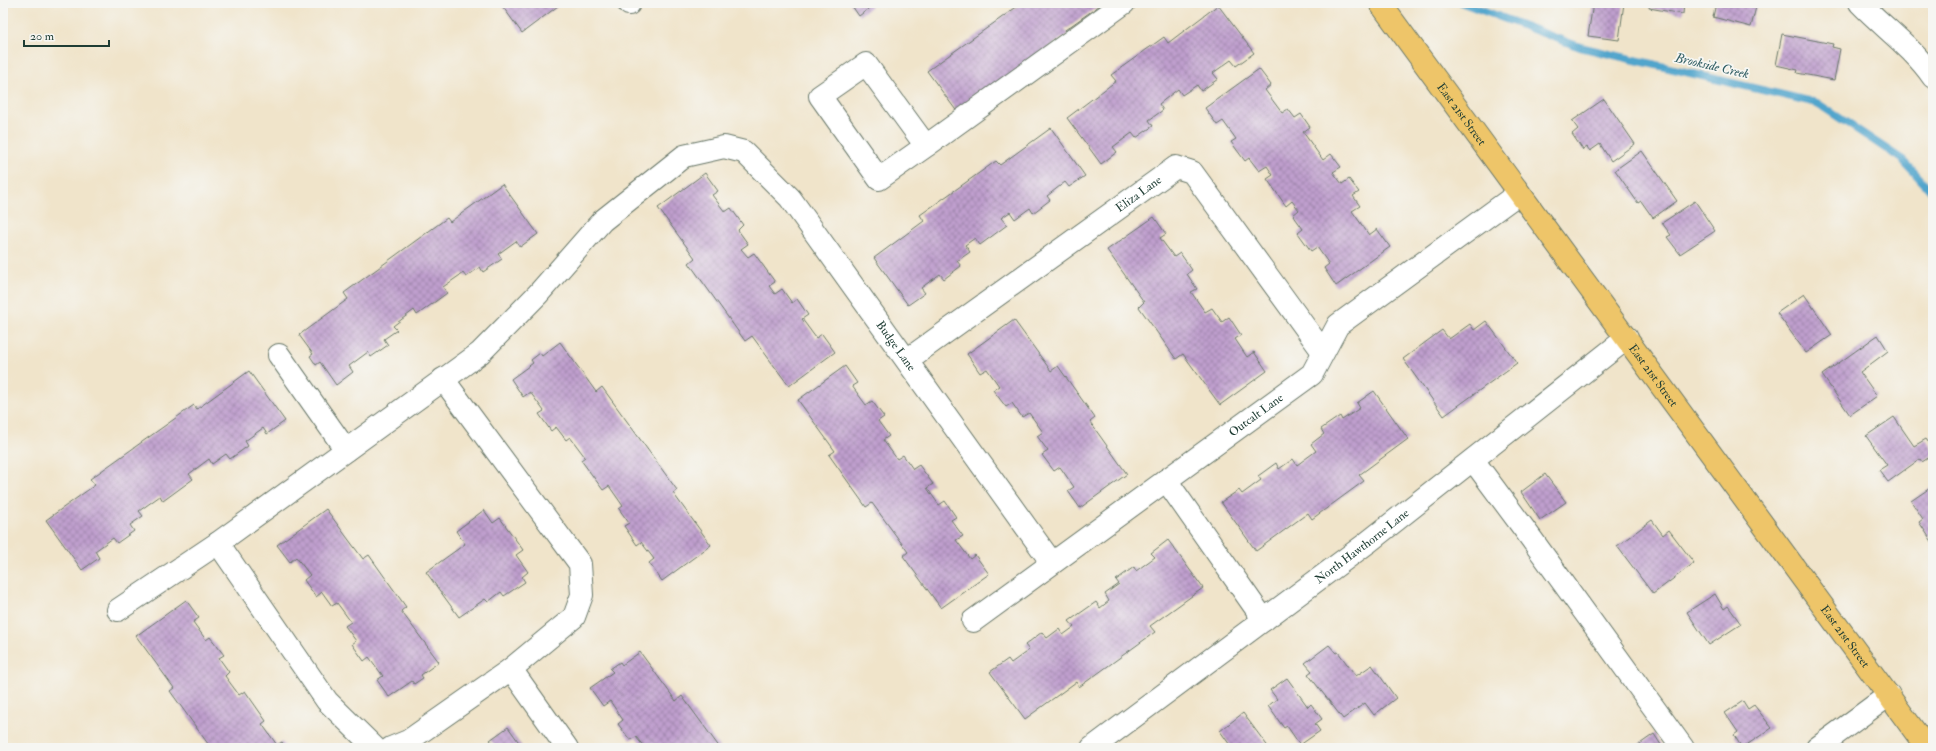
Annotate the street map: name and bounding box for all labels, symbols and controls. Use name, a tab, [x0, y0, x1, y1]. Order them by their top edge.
scale bar	[24, 22, 109, 48]
text: 20 m	[30, 29, 55, 44]
water label: Brookside Creek	[1673, 50, 1750, 82]
street label: East 21st Street	[1434, 80, 1490, 149]
street label: Eliza Lane	[1113, 172, 1164, 215]
street label: Budge Lane	[873, 318, 919, 374]
street label: East 21st Street	[1625, 341, 1681, 410]
street label: Outcalt Lane	[1226, 390, 1286, 440]
street label: North Hawthorne Lane	[1312, 505, 1412, 587]
street label: East 21st Street	[1817, 602, 1873, 671]

